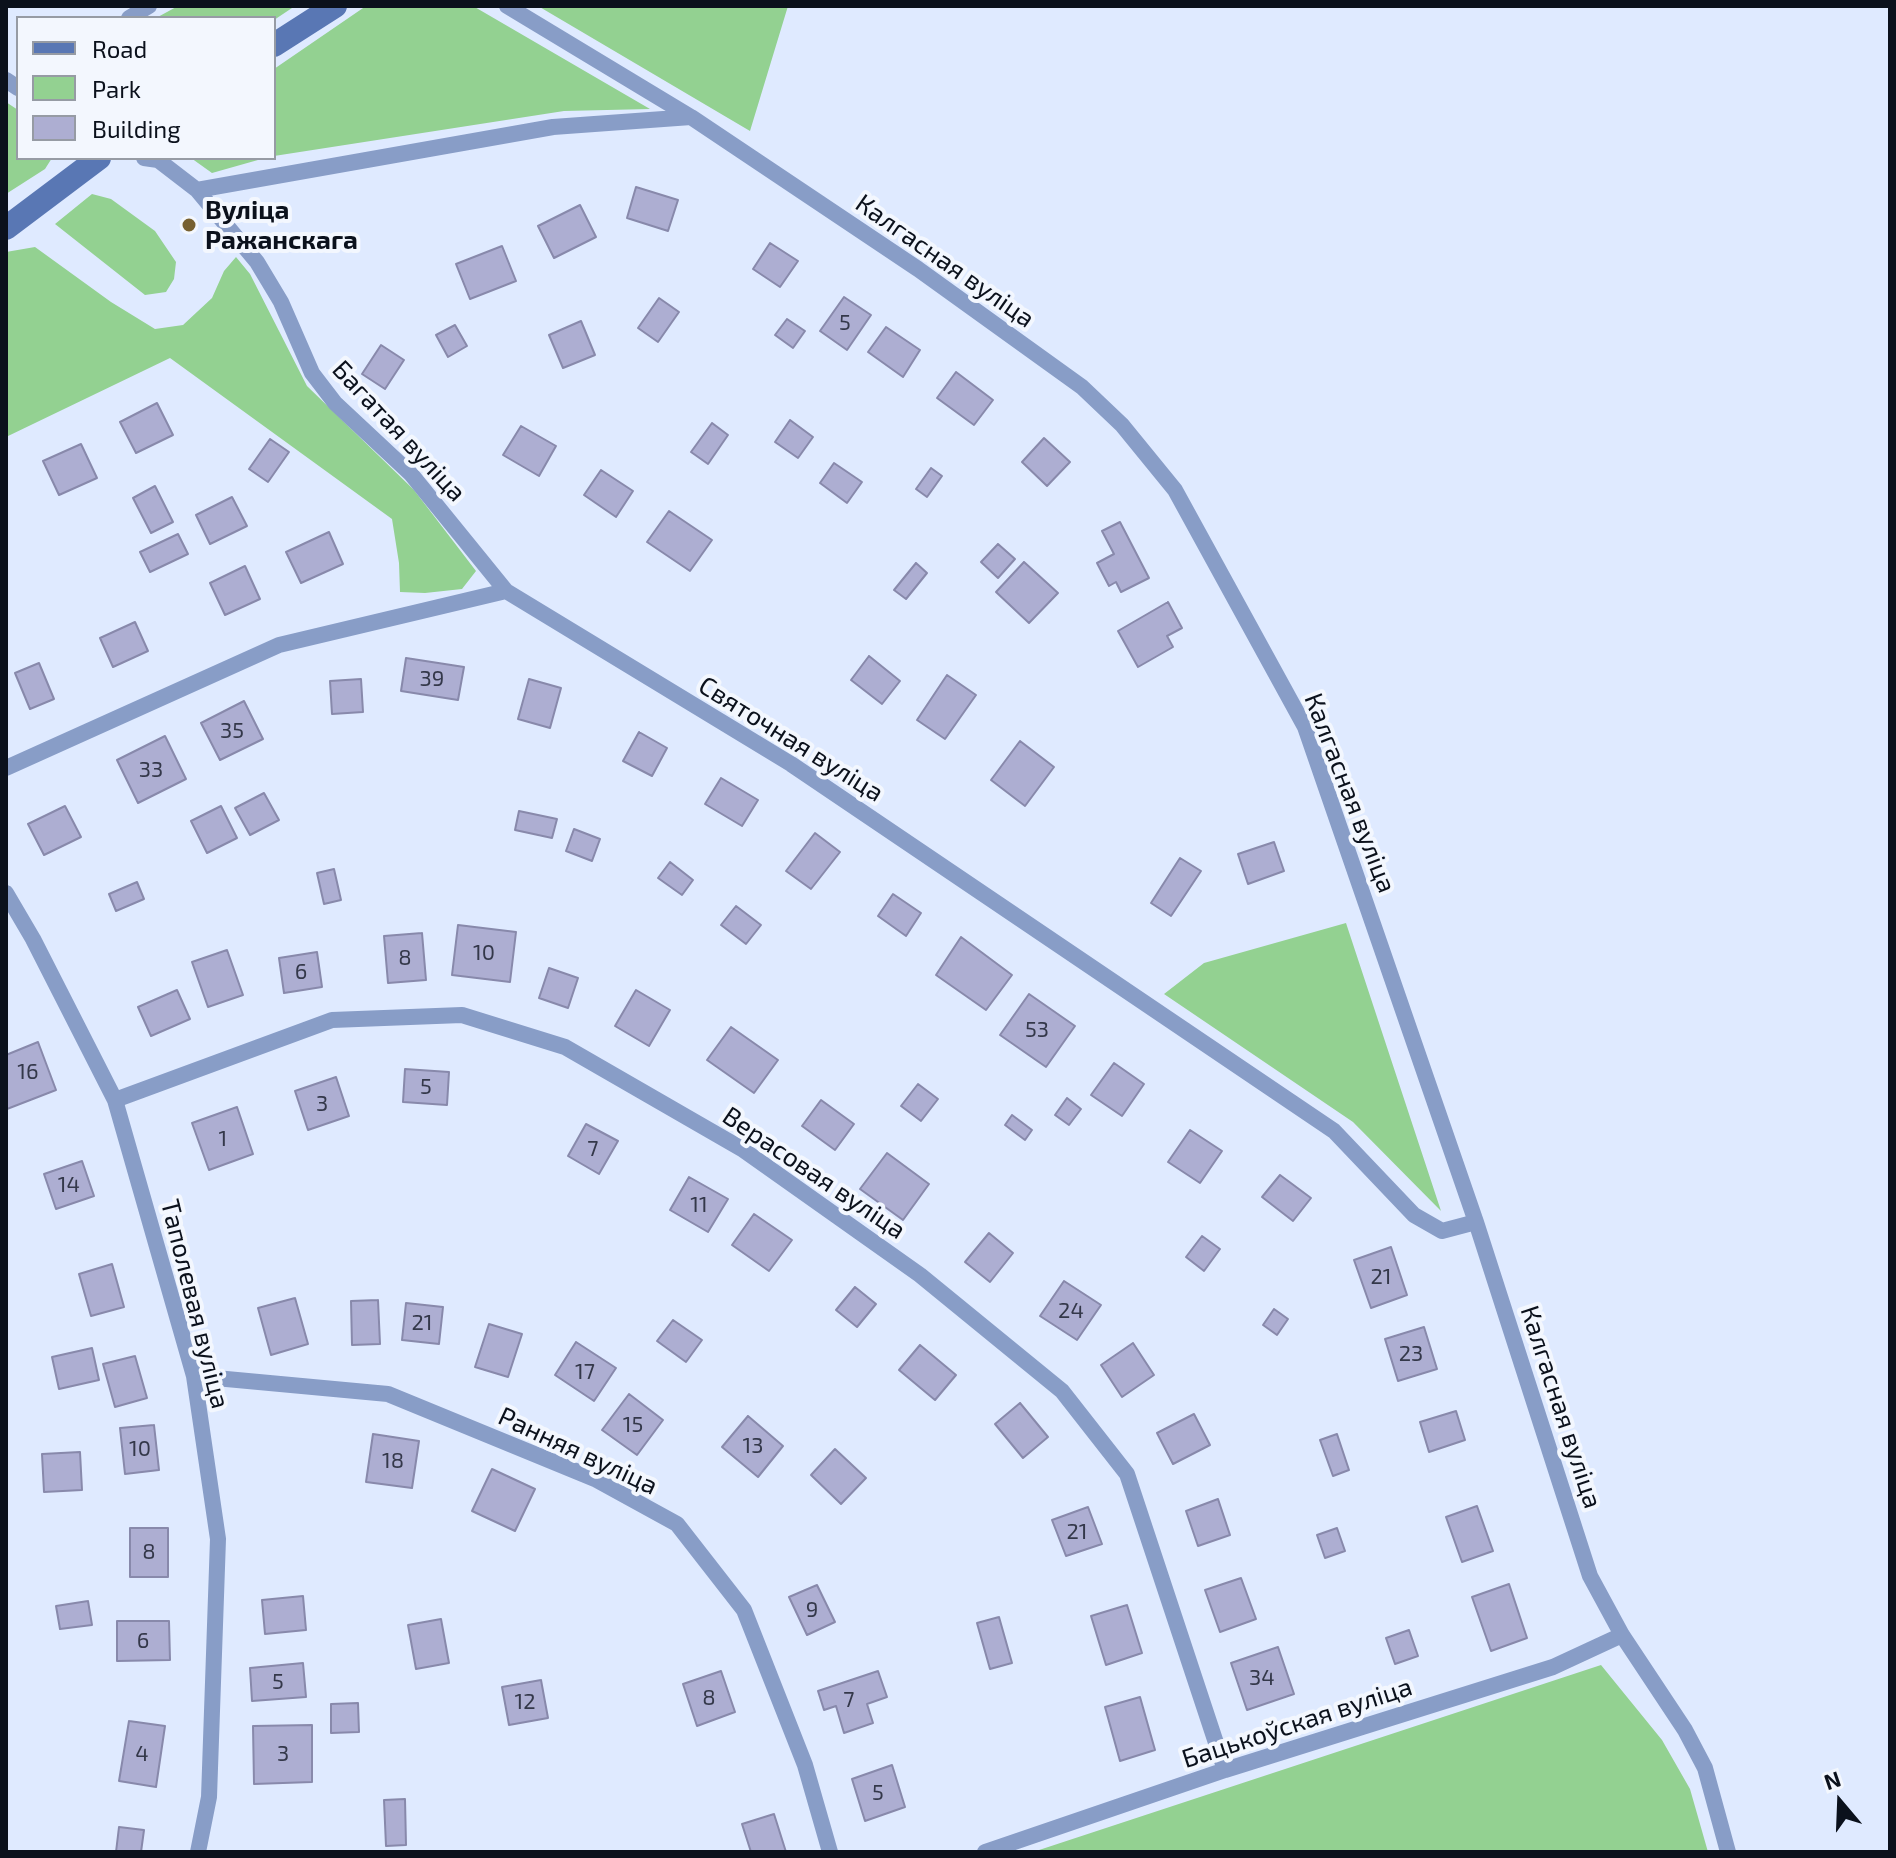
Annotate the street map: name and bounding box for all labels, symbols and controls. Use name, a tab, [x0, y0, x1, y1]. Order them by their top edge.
legend	[16, 16, 276, 160]
text: Road	[92, 34, 147, 63]
text: Park	[92, 74, 141, 103]
text: Building	[92, 114, 181, 143]
street label: Калгасная вуліца	[850, 188, 1040, 334]
place label: Вуліца Ражанскага	[205, 194, 358, 256]
marker: Вуліца Ражанскага	[180, 216, 198, 234]
house number: 5	[839, 310, 851, 336]
street label: Багатая вуліца	[326, 354, 472, 508]
house number: 39	[420, 666, 444, 692]
street label: Святочная вуліца	[693, 670, 889, 808]
street label: Калгасная вуліца	[1298, 689, 1402, 897]
house number: 35	[220, 718, 244, 744]
house number: 33	[139, 757, 163, 783]
house number: 10	[473, 940, 495, 966]
house number: 8	[398, 945, 412, 971]
house number: 6	[295, 959, 307, 985]
house number: 53	[1025, 1017, 1049, 1043]
house number: 16	[17, 1059, 39, 1085]
house number: 5	[420, 1074, 432, 1100]
house number: 3	[316, 1091, 328, 1117]
street label: Верасовая вуліца	[717, 1100, 911, 1246]
house number: 1	[219, 1126, 227, 1152]
house number: 7	[587, 1136, 599, 1162]
house number: 14	[58, 1172, 80, 1198]
house number: 11	[690, 1192, 708, 1218]
street label: Таполевая вуліца	[154, 1196, 236, 1412]
house number: 21	[1370, 1264, 1392, 1290]
house number: 24	[1058, 1298, 1084, 1324]
street label: Калгасная вуліца	[1514, 1302, 1608, 1512]
house number: 21	[411, 1310, 433, 1336]
house number: 23	[1399, 1341, 1423, 1367]
house number: 17	[575, 1359, 595, 1385]
street label: Ранняя вуліца	[493, 1400, 663, 1502]
house number: 15	[623, 1412, 643, 1438]
house number: 13	[743, 1433, 763, 1459]
house number: 10	[129, 1436, 151, 1462]
house number: 18	[382, 1448, 404, 1474]
house number: 21	[1066, 1519, 1088, 1545]
house number: 8	[142, 1539, 156, 1565]
house number: 9	[806, 1597, 818, 1623]
house number: 6	[137, 1628, 149, 1654]
house number: 34	[1249, 1665, 1275, 1691]
house number: 5	[272, 1669, 284, 1695]
street label: Бацькоўская вуліца	[1178, 1671, 1416, 1775]
house number: 8	[702, 1685, 716, 1711]
house number: 7	[843, 1687, 855, 1713]
house number: 12	[514, 1689, 536, 1715]
house number: 4	[135, 1741, 149, 1767]
house number: 3	[277, 1741, 289, 1767]
north arrow	[1800, 1762, 1880, 1842]
text: N	[1820, 1764, 1844, 1794]
house number: 5	[872, 1780, 884, 1806]

